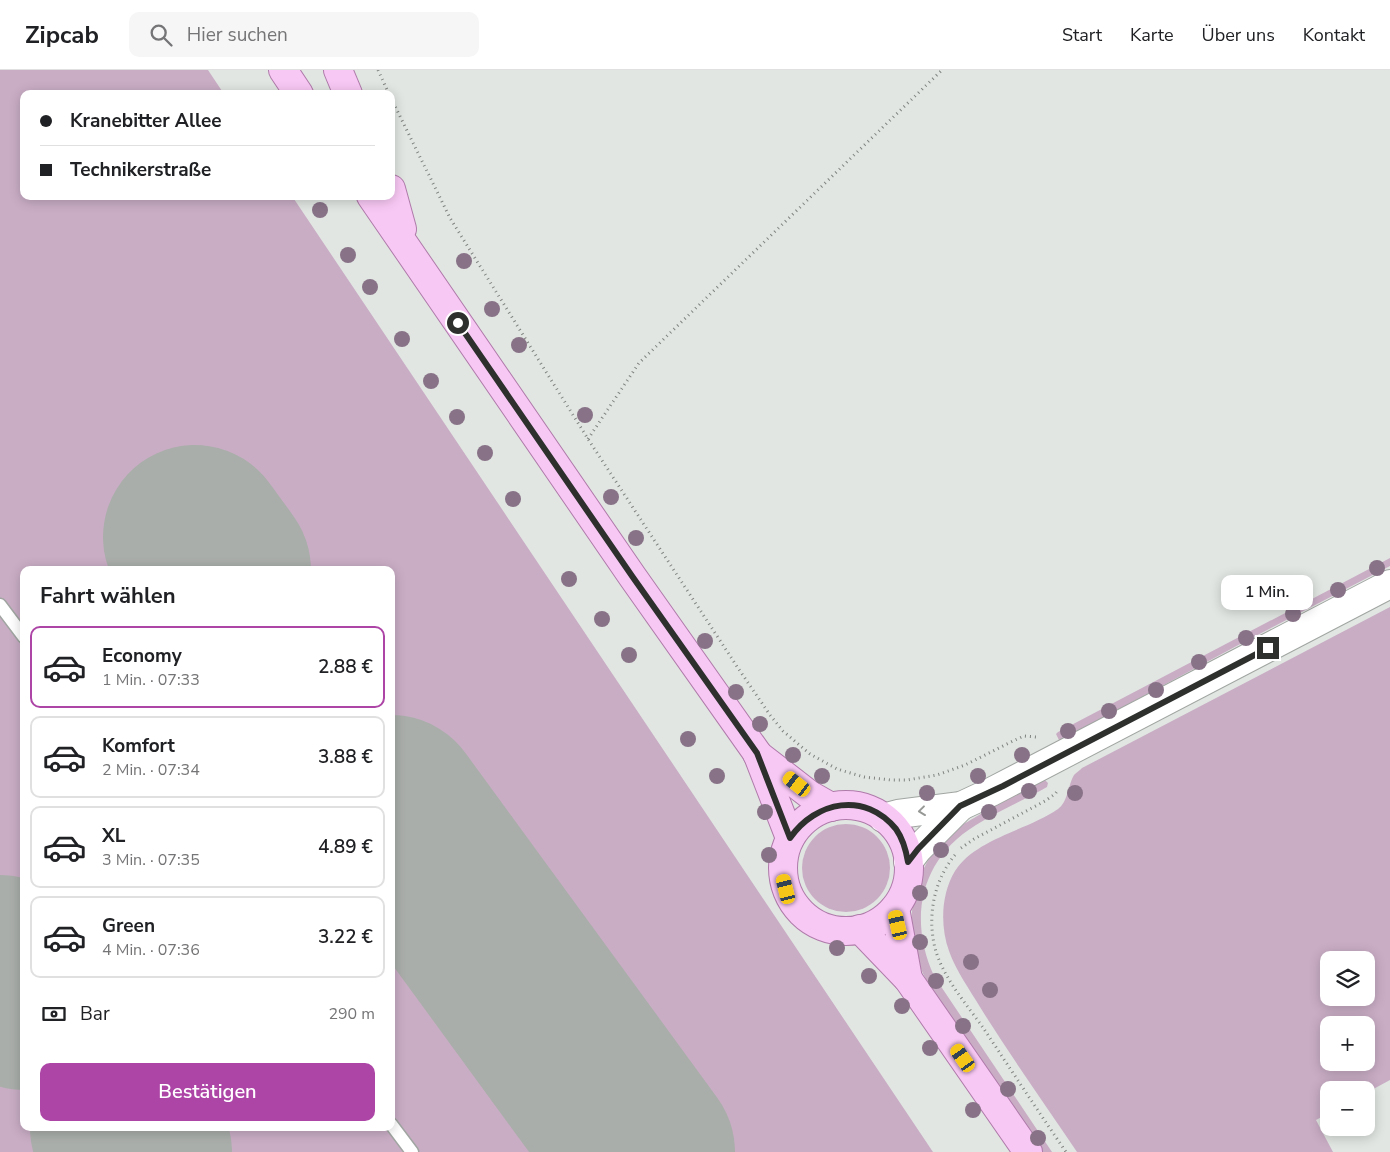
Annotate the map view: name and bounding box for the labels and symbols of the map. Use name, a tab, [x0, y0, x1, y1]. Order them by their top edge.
route start	[447, 312, 469, 334]
callout: 1 Min.	[1222, 576, 1314, 610]
route end	[1257, 637, 1279, 659]
car	[780, 769, 813, 799]
one-way arrow	[917, 805, 925, 816]
car	[775, 873, 796, 905]
car	[887, 909, 908, 941]
car	[948, 1041, 977, 1075]

